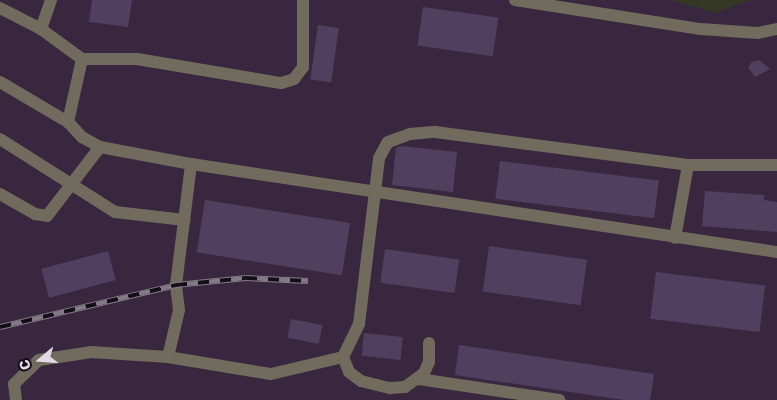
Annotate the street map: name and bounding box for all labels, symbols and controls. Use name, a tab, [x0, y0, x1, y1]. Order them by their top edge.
north arrow	[15, 335, 65, 385]
text: С	[16, 357, 35, 372]

